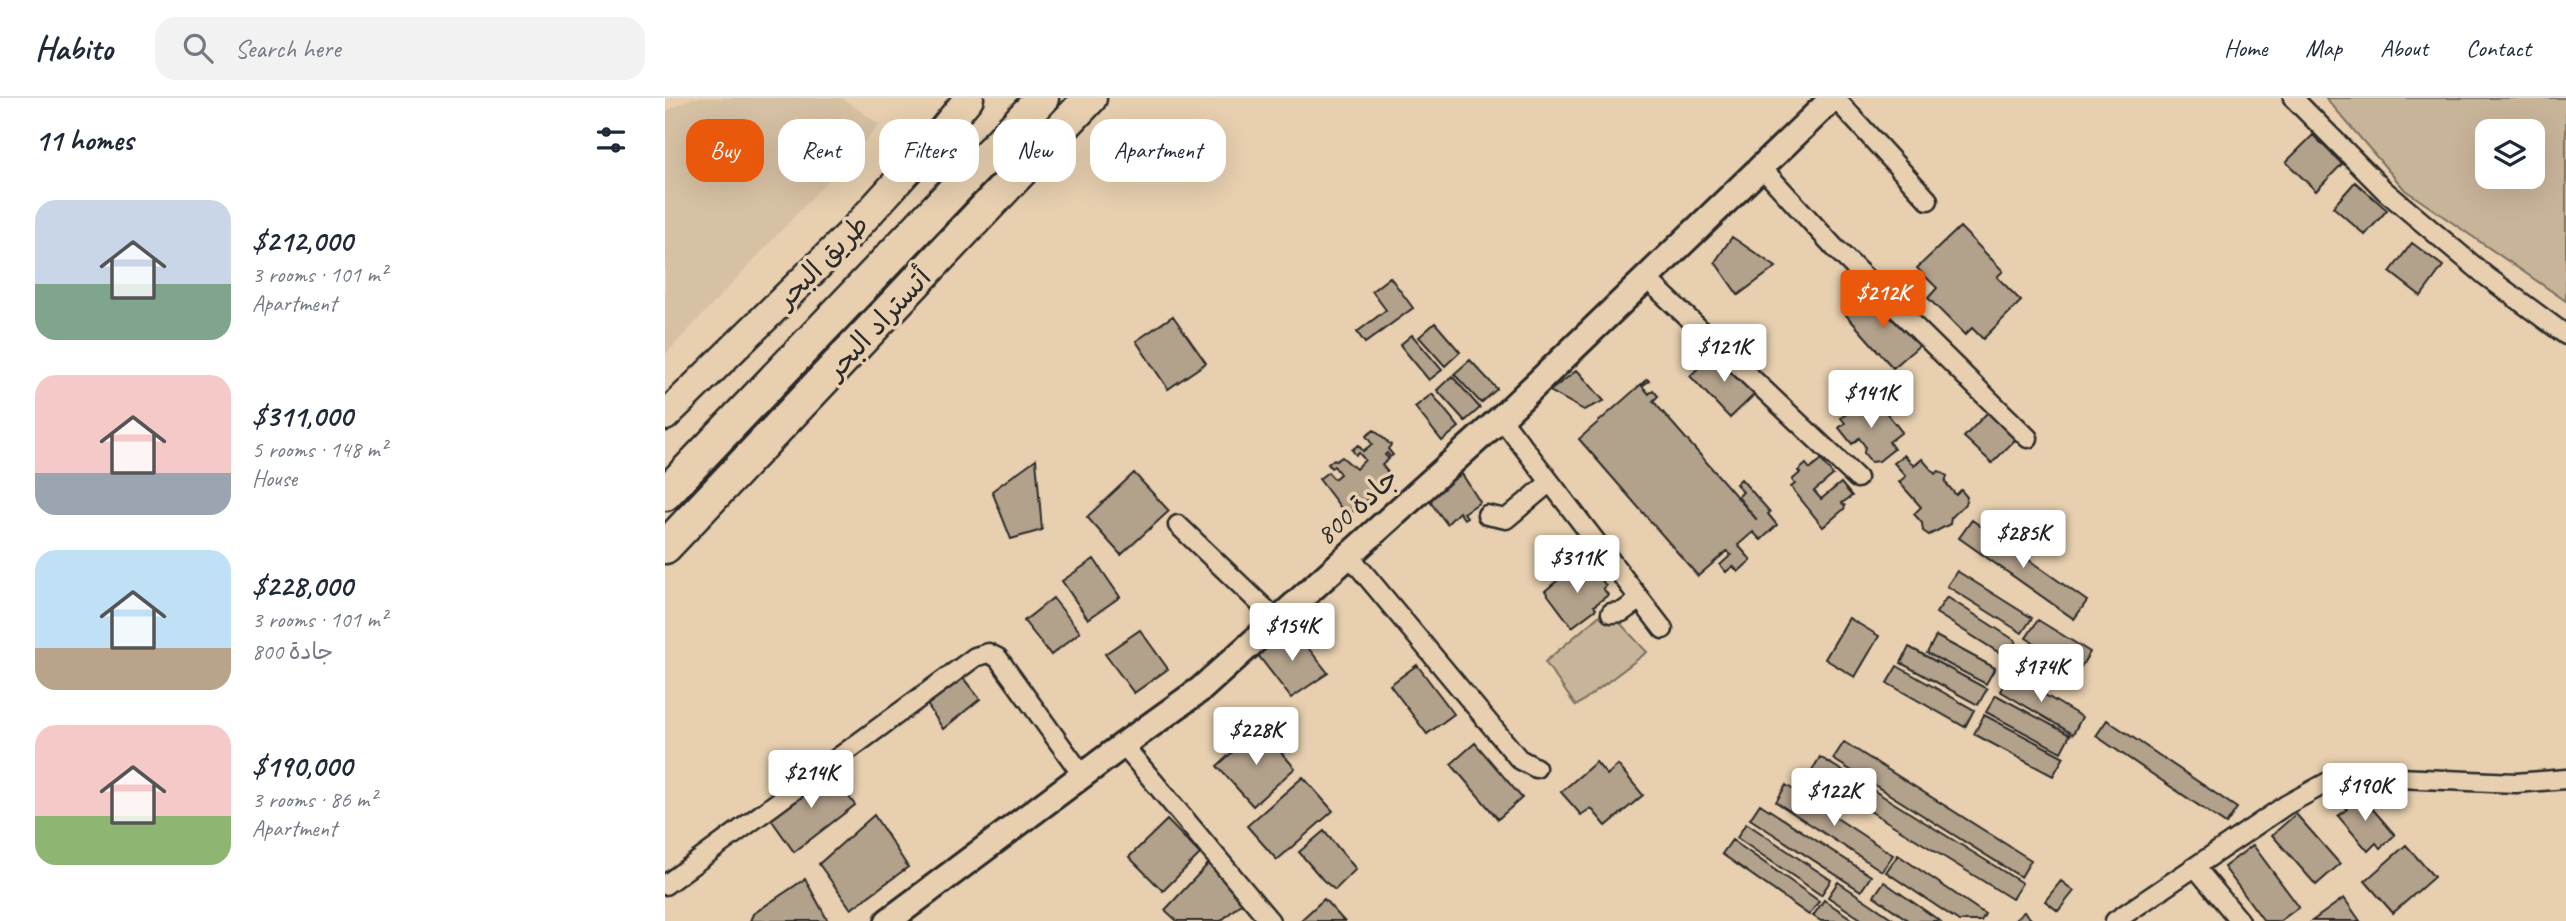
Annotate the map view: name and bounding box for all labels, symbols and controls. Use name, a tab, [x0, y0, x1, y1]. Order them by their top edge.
search box	[155, 17, 645, 80]
text: Habito	[35, 27, 113, 69]
icon: search	[179, 29, 217, 67]
text: Search here	[235, 32, 341, 65]
text: Home	[2224, 33, 2267, 63]
text: Map	[2305, 33, 2342, 63]
text: About	[2380, 33, 2428, 63]
text: Contact	[2466, 33, 2531, 63]
chip: Buy	[686, 119, 764, 182]
chip: Rent	[778, 119, 865, 182]
chip: Filters	[879, 119, 979, 182]
chip: New	[993, 119, 1076, 182]
chip: Apartment	[1090, 119, 1226, 182]
map controls	[2475, 119, 2545, 189]
button: layers	[2475, 119, 2545, 189]
text: 11 homes	[35, 121, 133, 159]
icon: filters	[592, 121, 630, 159]
street label: طريق البحر	[767, 207, 876, 316]
text: $212,000	[252, 222, 352, 260]
icon: home	[91, 228, 175, 312]
text: 3 rooms · 101 m²	[252, 260, 387, 289]
street label: أتستراد البحر	[816, 260, 938, 387]
pin: $212K	[1834, 271, 1932, 330]
text: $212K	[1856, 278, 1910, 307]
text: Apartment	[252, 289, 337, 318]
pin: $121K	[1675, 324, 1773, 384]
text: $121K	[1697, 332, 1751, 361]
pin: $141K	[1822, 370, 1920, 430]
text: $141K	[1844, 378, 1898, 407]
text: $311,000	[252, 397, 352, 435]
icon: home	[91, 403, 175, 487]
text: 5 rooms · 148 m²	[252, 435, 387, 464]
street label: جادة 800	[1308, 460, 1406, 552]
text: House	[252, 464, 297, 493]
pin: $285K	[1974, 510, 2072, 570]
text: $285K	[1997, 518, 2049, 547]
pin: $311K	[1528, 536, 1626, 595]
text: $311K	[1550, 543, 1604, 572]
text: $228,000	[252, 567, 352, 605]
icon: home	[91, 578, 175, 662]
pin: $154K	[1243, 603, 1341, 663]
text: 3 rooms · 101 m²	[252, 605, 387, 634]
text: $154K	[1266, 611, 1318, 640]
text: جادة 800	[252, 637, 333, 666]
pin: $174K	[1992, 644, 2090, 704]
text: $174K	[2015, 652, 2068, 681]
pin: $228K	[1207, 708, 1305, 767]
text: $228K	[1229, 715, 1283, 744]
text: $190,000	[252, 747, 352, 785]
pin: $214K	[762, 750, 860, 810]
icon: home	[91, 753, 175, 837]
text: $214K	[784, 758, 838, 787]
pin: $190K	[2316, 764, 2414, 823]
pin: $122K	[1785, 768, 1883, 828]
text: $190K	[2339, 771, 2391, 800]
text: $122K	[1807, 776, 1861, 805]
text: 3 rooms · 86 m²	[252, 785, 376, 814]
text: Apartment	[252, 814, 337, 843]

